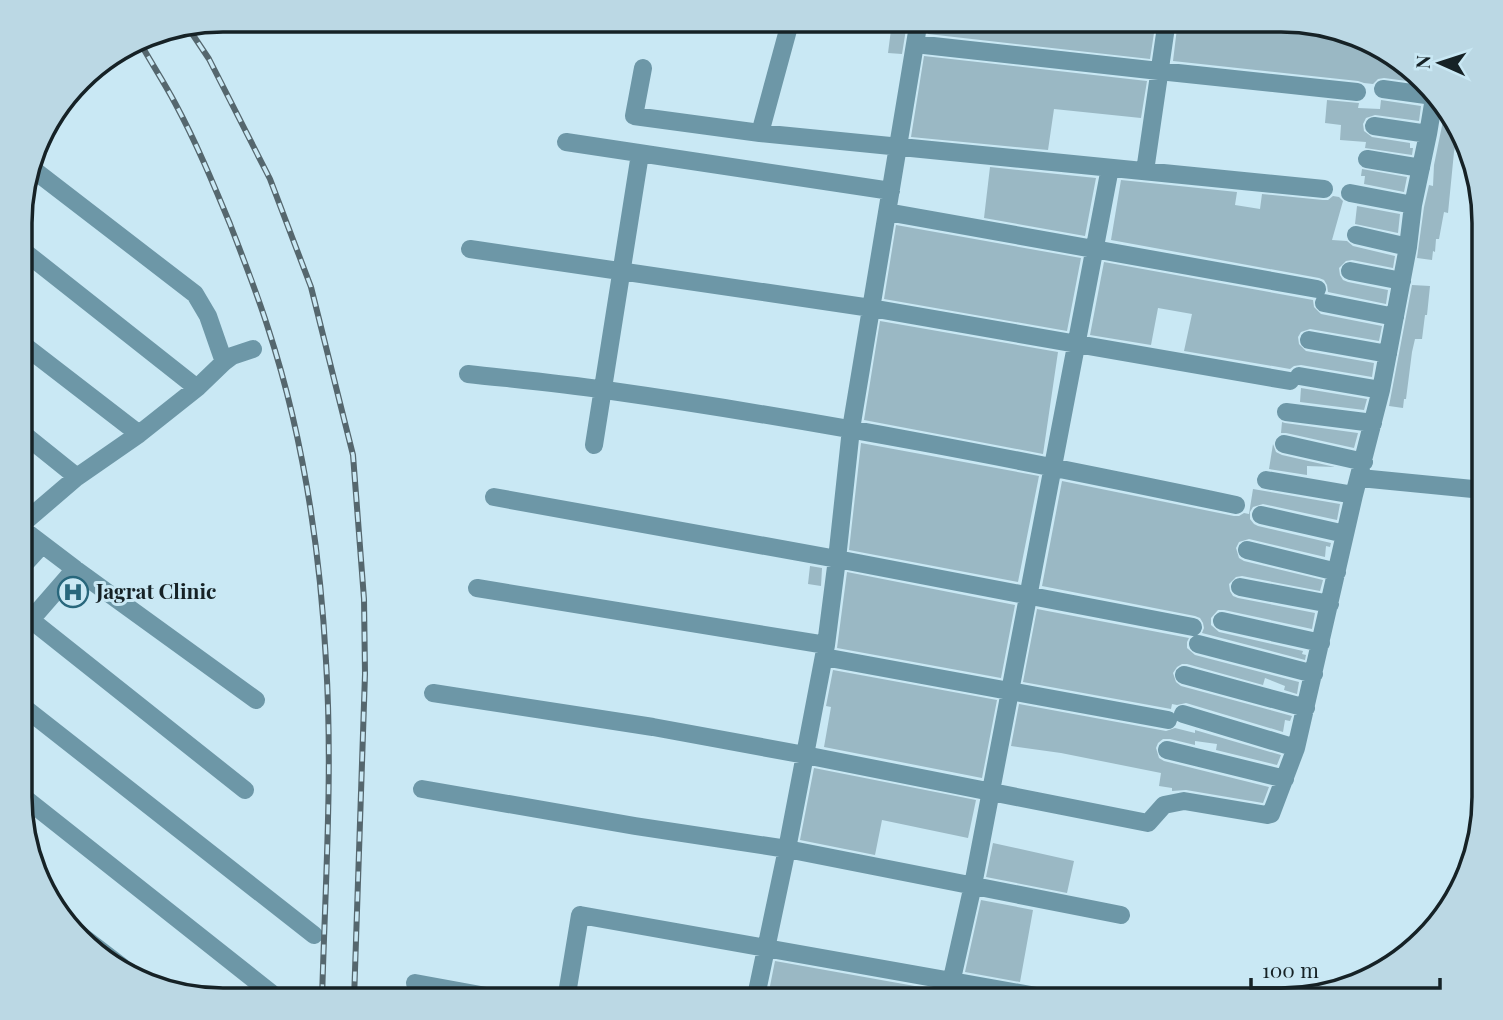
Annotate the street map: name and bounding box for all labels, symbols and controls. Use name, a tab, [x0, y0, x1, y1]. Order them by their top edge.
north arrow	[1405, 28, 1475, 98]
text: N	[1409, 54, 1435, 70]
hospital icon: Jagrat Clinic	[56, 575, 90, 609]
place label: Jagrat Clinic	[95, 576, 216, 604]
scale bar	[1251, 946, 1440, 990]
text: 100 m	[1262, 955, 1319, 983]

